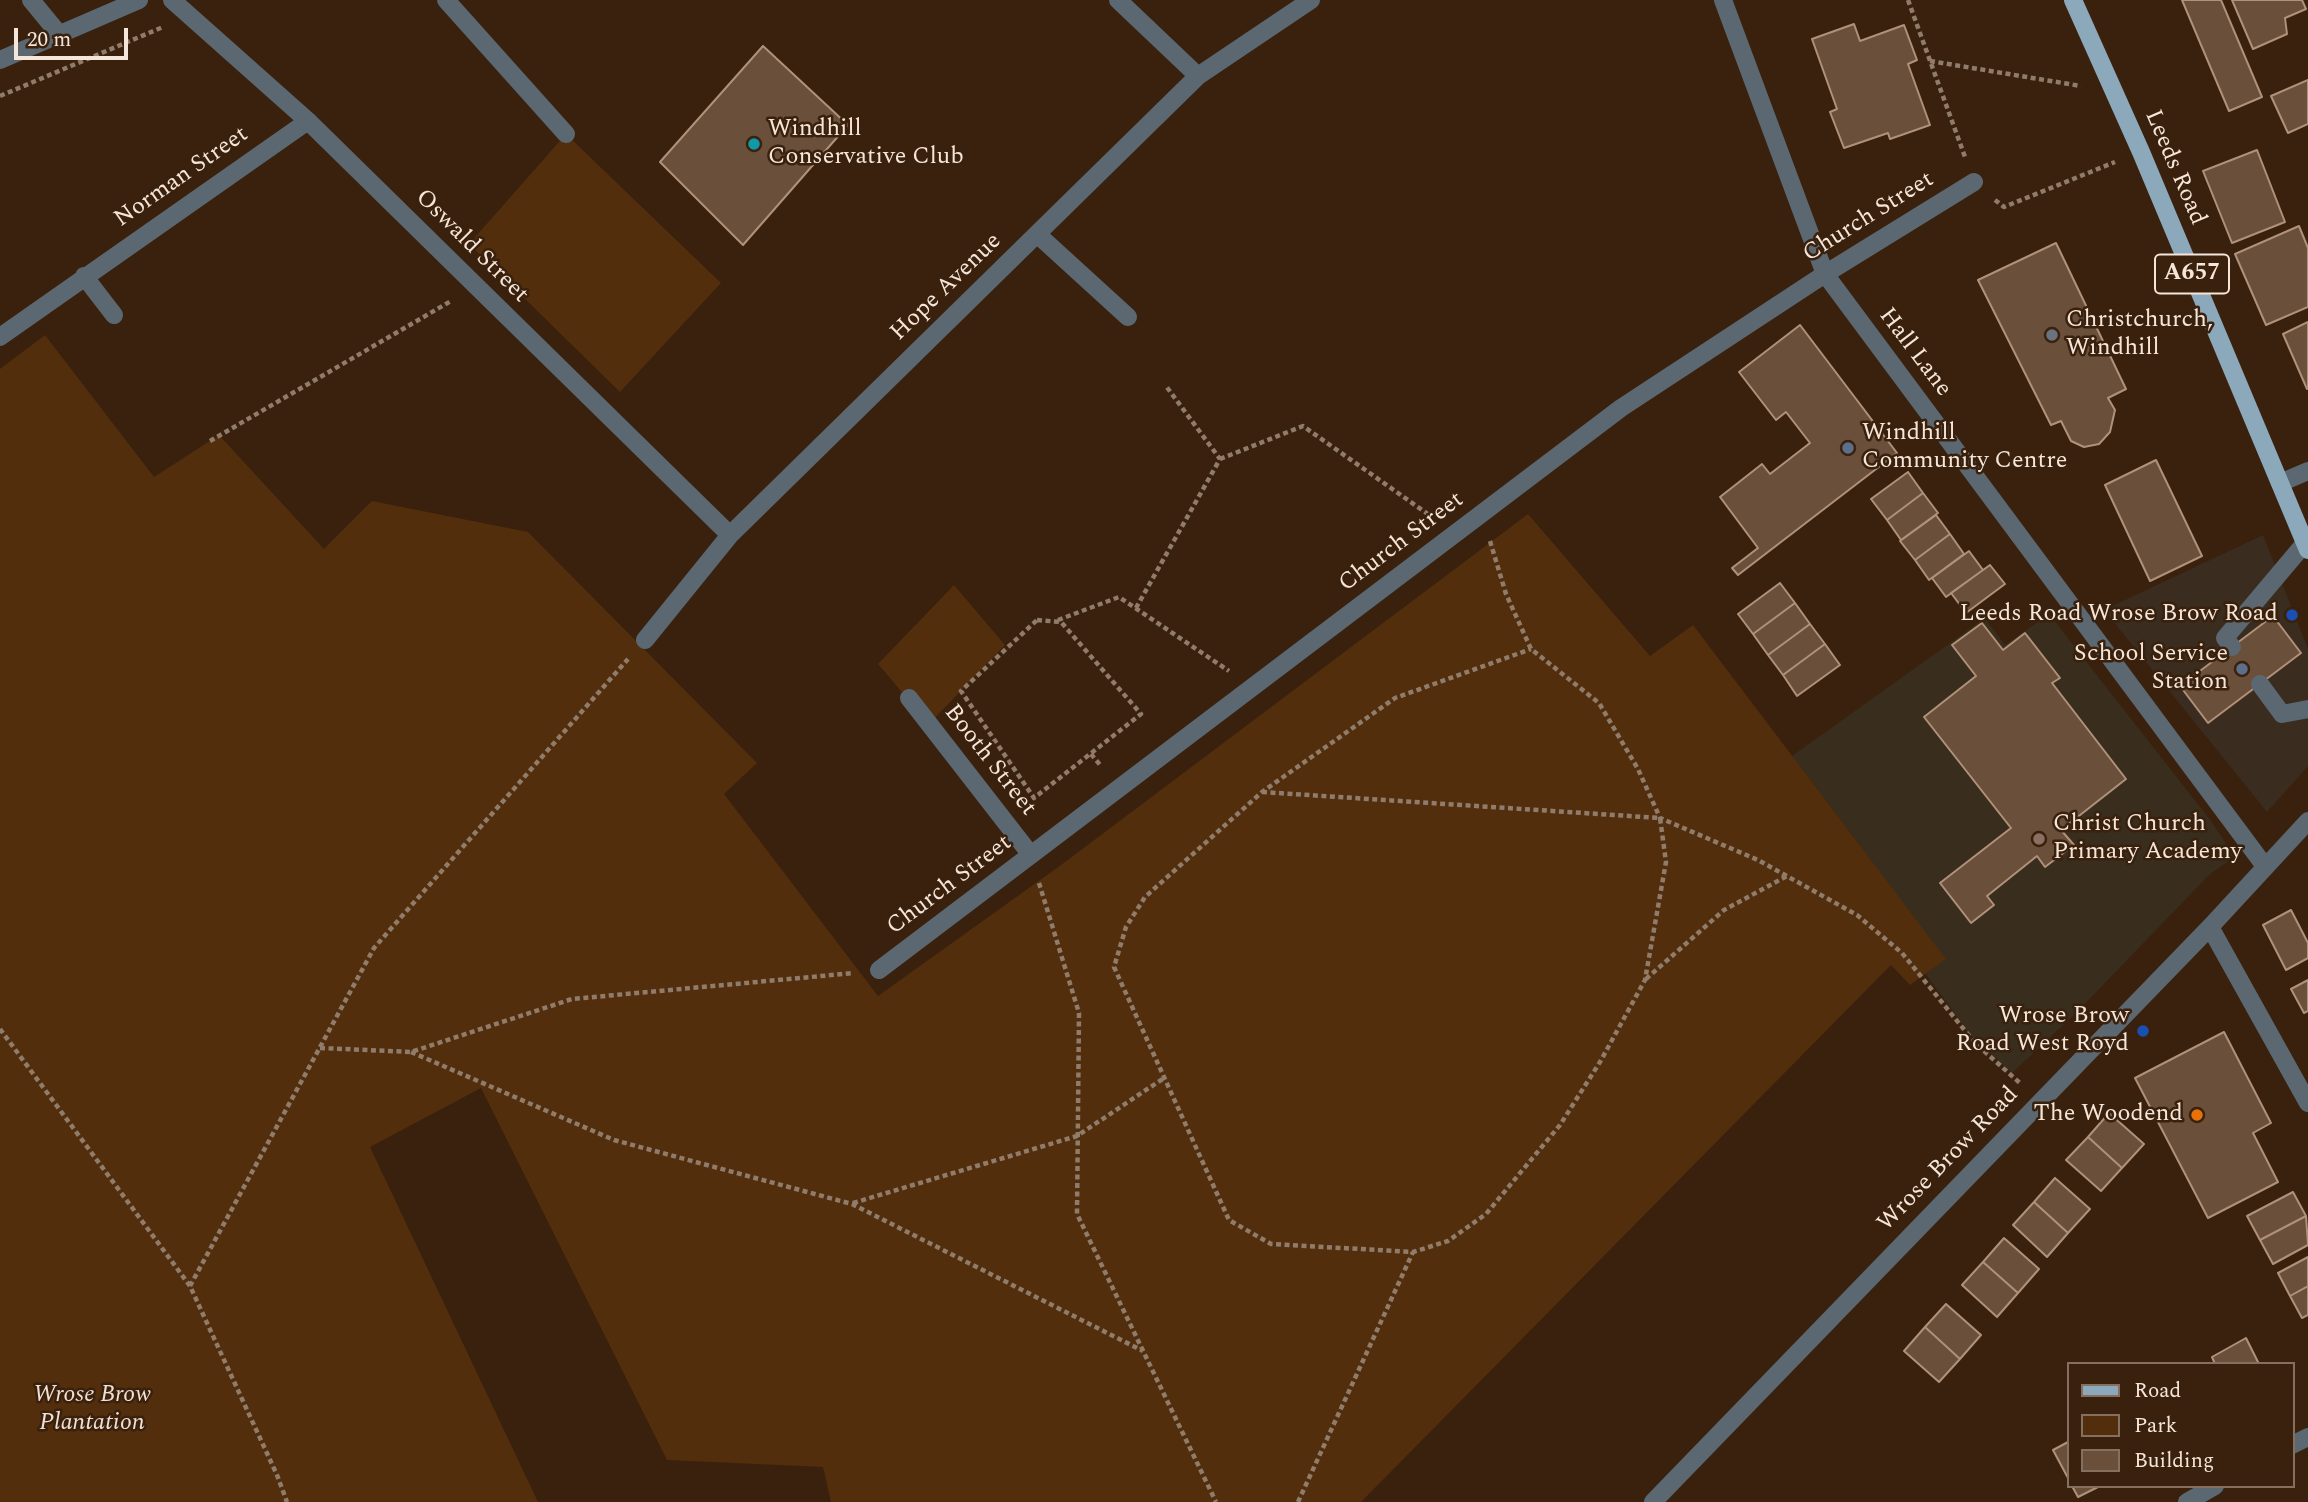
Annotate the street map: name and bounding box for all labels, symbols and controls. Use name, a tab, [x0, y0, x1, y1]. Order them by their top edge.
scale bar	[18, 14, 131, 58]
text: 20 m	[27, 24, 71, 56]
street label: Leeds Road	[2137, 106, 2211, 230]
place label: Windhill Conservative Club	[768, 116, 964, 172]
street label: Norman Street	[109, 121, 255, 235]
marker: Windhill Conservative Club	[746, 136, 762, 152]
street label: Church Street	[1798, 166, 1940, 270]
street label: Oswald Street	[408, 184, 534, 310]
street label: Hope Avenue	[886, 228, 1008, 348]
road number: A657	[2155, 255, 2229, 294]
street label: Hall Lane	[1871, 303, 1957, 403]
place label: Christchurch, Windhill	[2066, 307, 2213, 363]
marker: Christchurch, Windhill	[2044, 327, 2060, 343]
place label: Windhill Community Centre	[1862, 420, 2067, 476]
marker: Windhill Community Centre	[1840, 440, 1856, 456]
street label: Church Street	[1334, 487, 1470, 599]
place label: Leeds Road Wrose Brow Road	[1959, 601, 2278, 629]
marker: Leeds Road Wrose Brow Road	[2284, 607, 2300, 623]
place label: School Service Station	[2074, 641, 2228, 697]
marker: School Service Station	[2234, 661, 2250, 677]
street label: Booth Street	[937, 700, 1041, 822]
place label: Christ Church Primary Academy	[2053, 811, 2242, 867]
street label: Church Street	[882, 830, 1018, 942]
marker: Christ Church Primary Academy	[2031, 831, 2047, 847]
place label: Wrose Brow Road West Royd	[1956, 1003, 2129, 1059]
marker: Wrose Brow Road West Royd	[2135, 1023, 2151, 1039]
street label: Wrose Brow Road	[1873, 1082, 2025, 1238]
place label: The Woodend	[2034, 1101, 2183, 1129]
marker: The Woodend	[2189, 1107, 2205, 1123]
legend	[2066, 1362, 2294, 1488]
text: Road	[2134, 1375, 2181, 1407]
park label: Wrose Brow Plantation	[33, 1382, 151, 1438]
text: Park	[2134, 1410, 2177, 1442]
text: Building	[2134, 1445, 2214, 1477]

